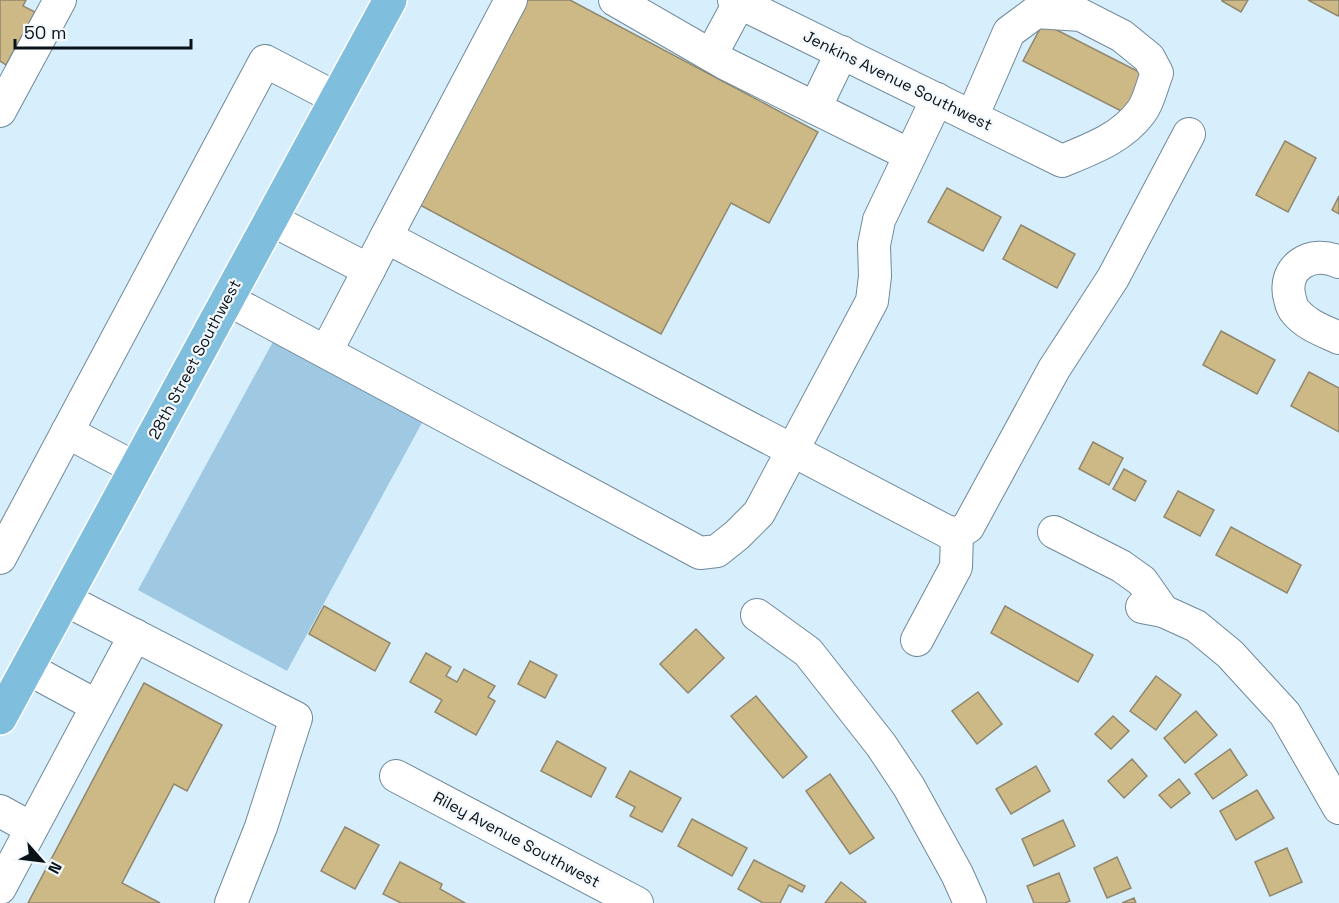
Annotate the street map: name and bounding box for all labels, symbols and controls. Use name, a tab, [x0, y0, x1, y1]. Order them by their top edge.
scale bar	[15, 12, 190, 50]
text: 50 m	[24, 21, 66, 44]
street label: Jenkins Avenue Southwest	[800, 25, 996, 135]
street label: 28th Street Southwest	[143, 276, 246, 443]
street label: Riley Avenue Southwest	[430, 787, 604, 892]
north arrow	[12, 831, 72, 891]
text: N	[43, 858, 67, 877]

